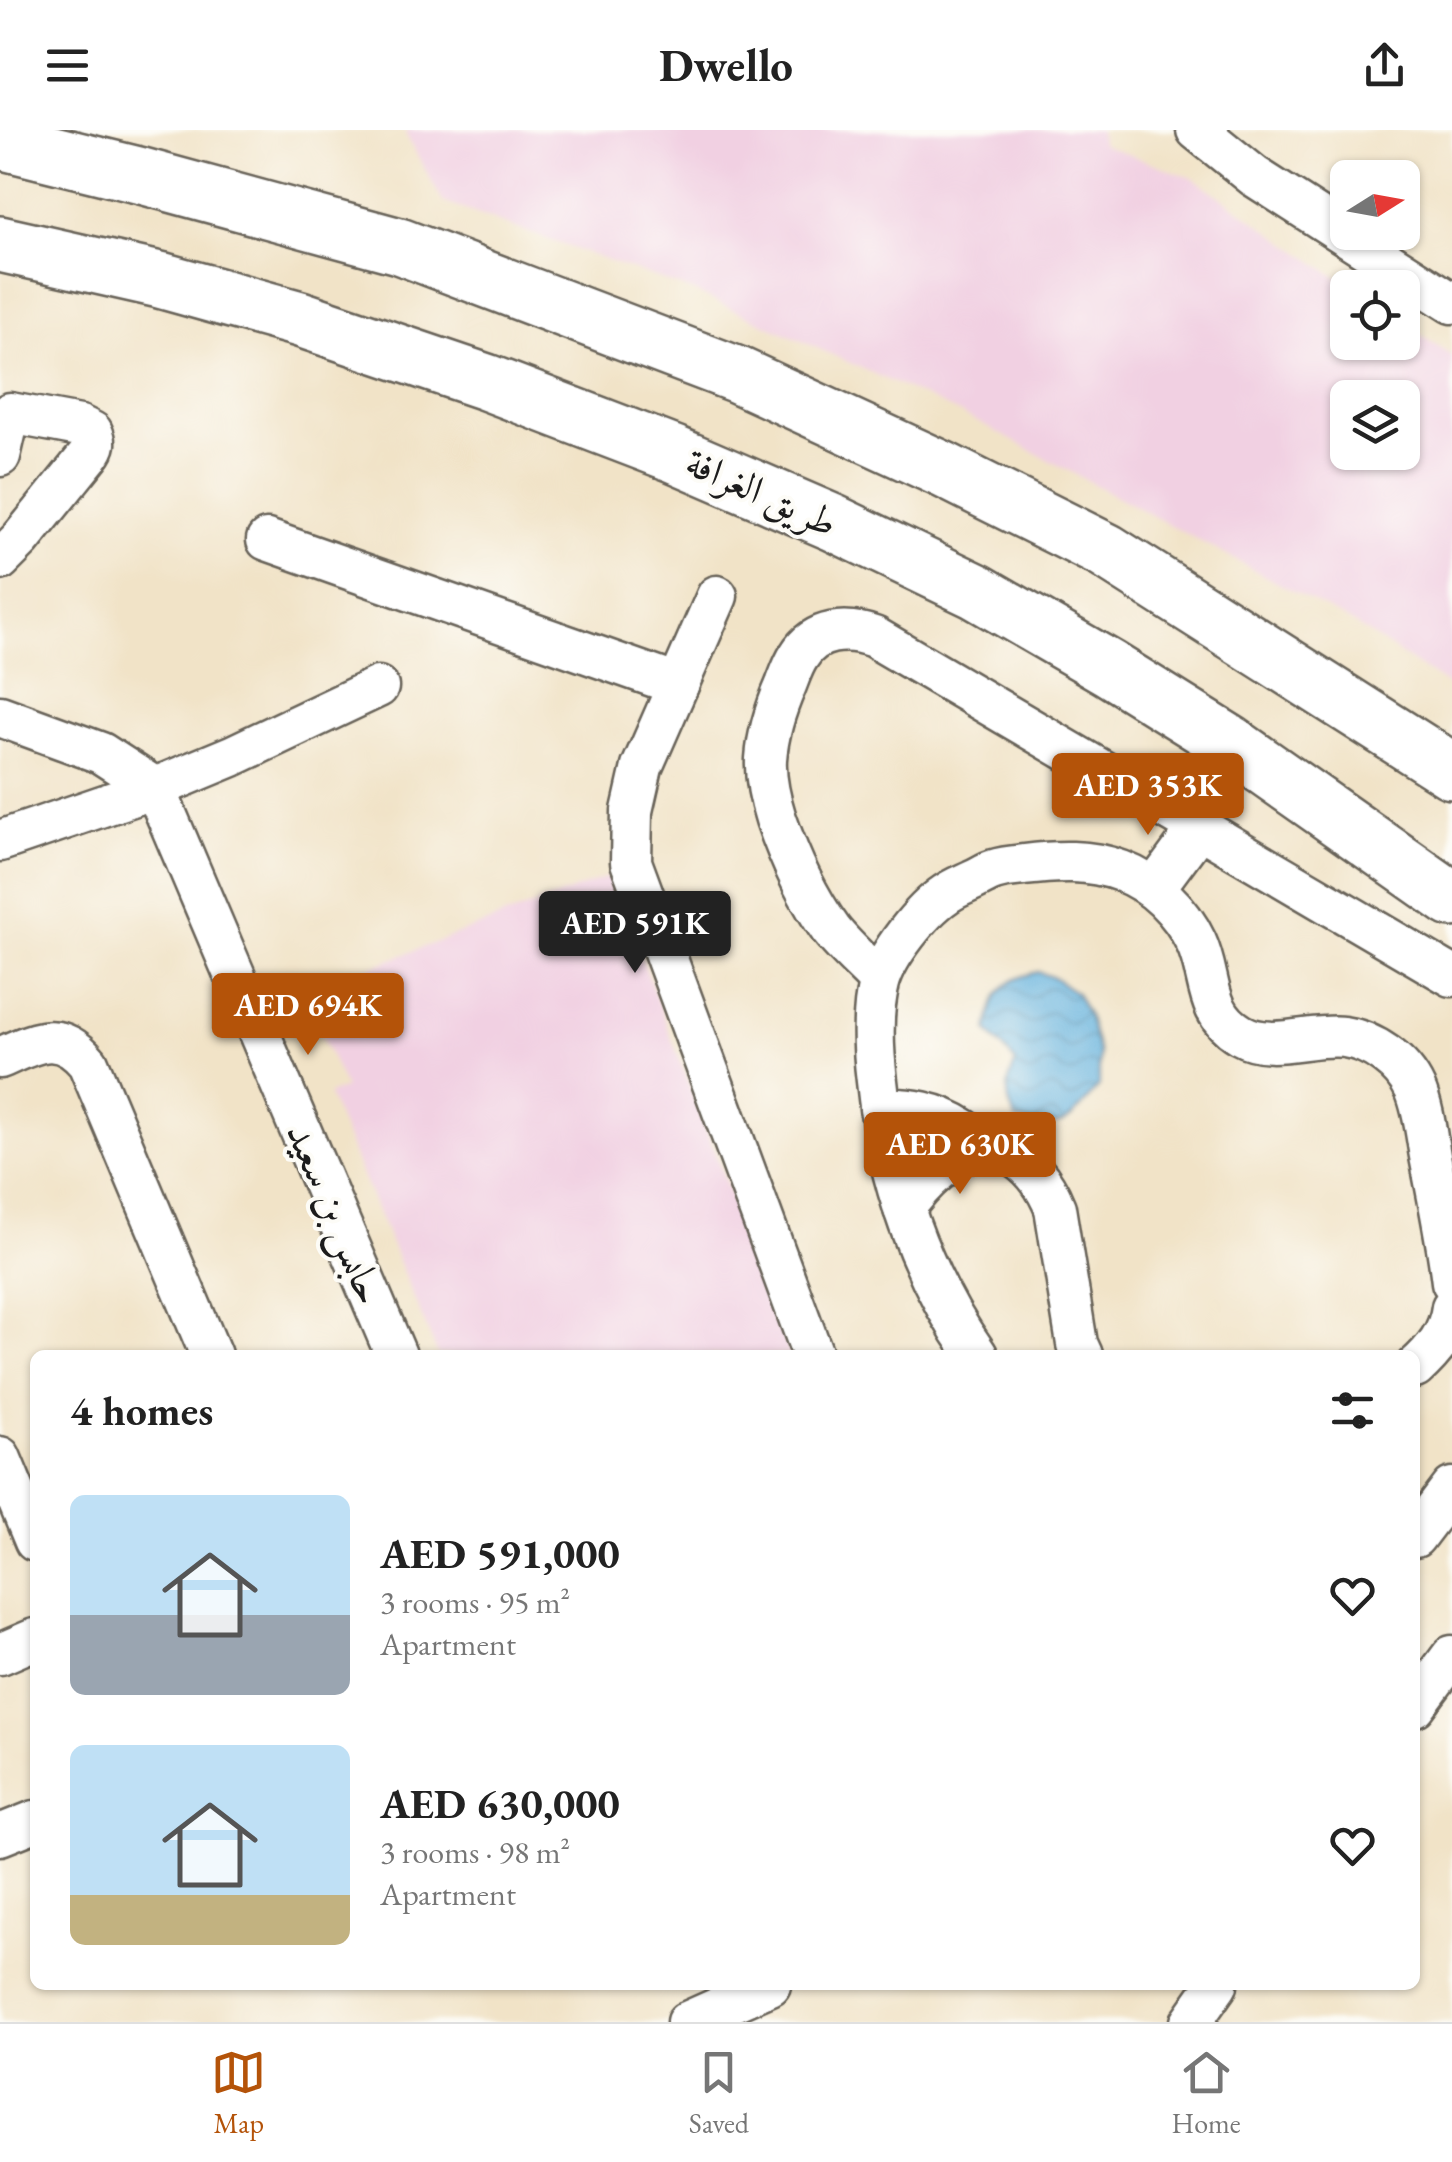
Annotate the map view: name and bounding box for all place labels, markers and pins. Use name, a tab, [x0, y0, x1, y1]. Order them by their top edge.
pin: AED 353K	[1045, 753, 1251, 838]
pin: AED 591K	[532, 891, 738, 976]
pin: AED 694K	[205, 973, 411, 1058]
pin: AED 630K	[857, 1112, 1063, 1197]

